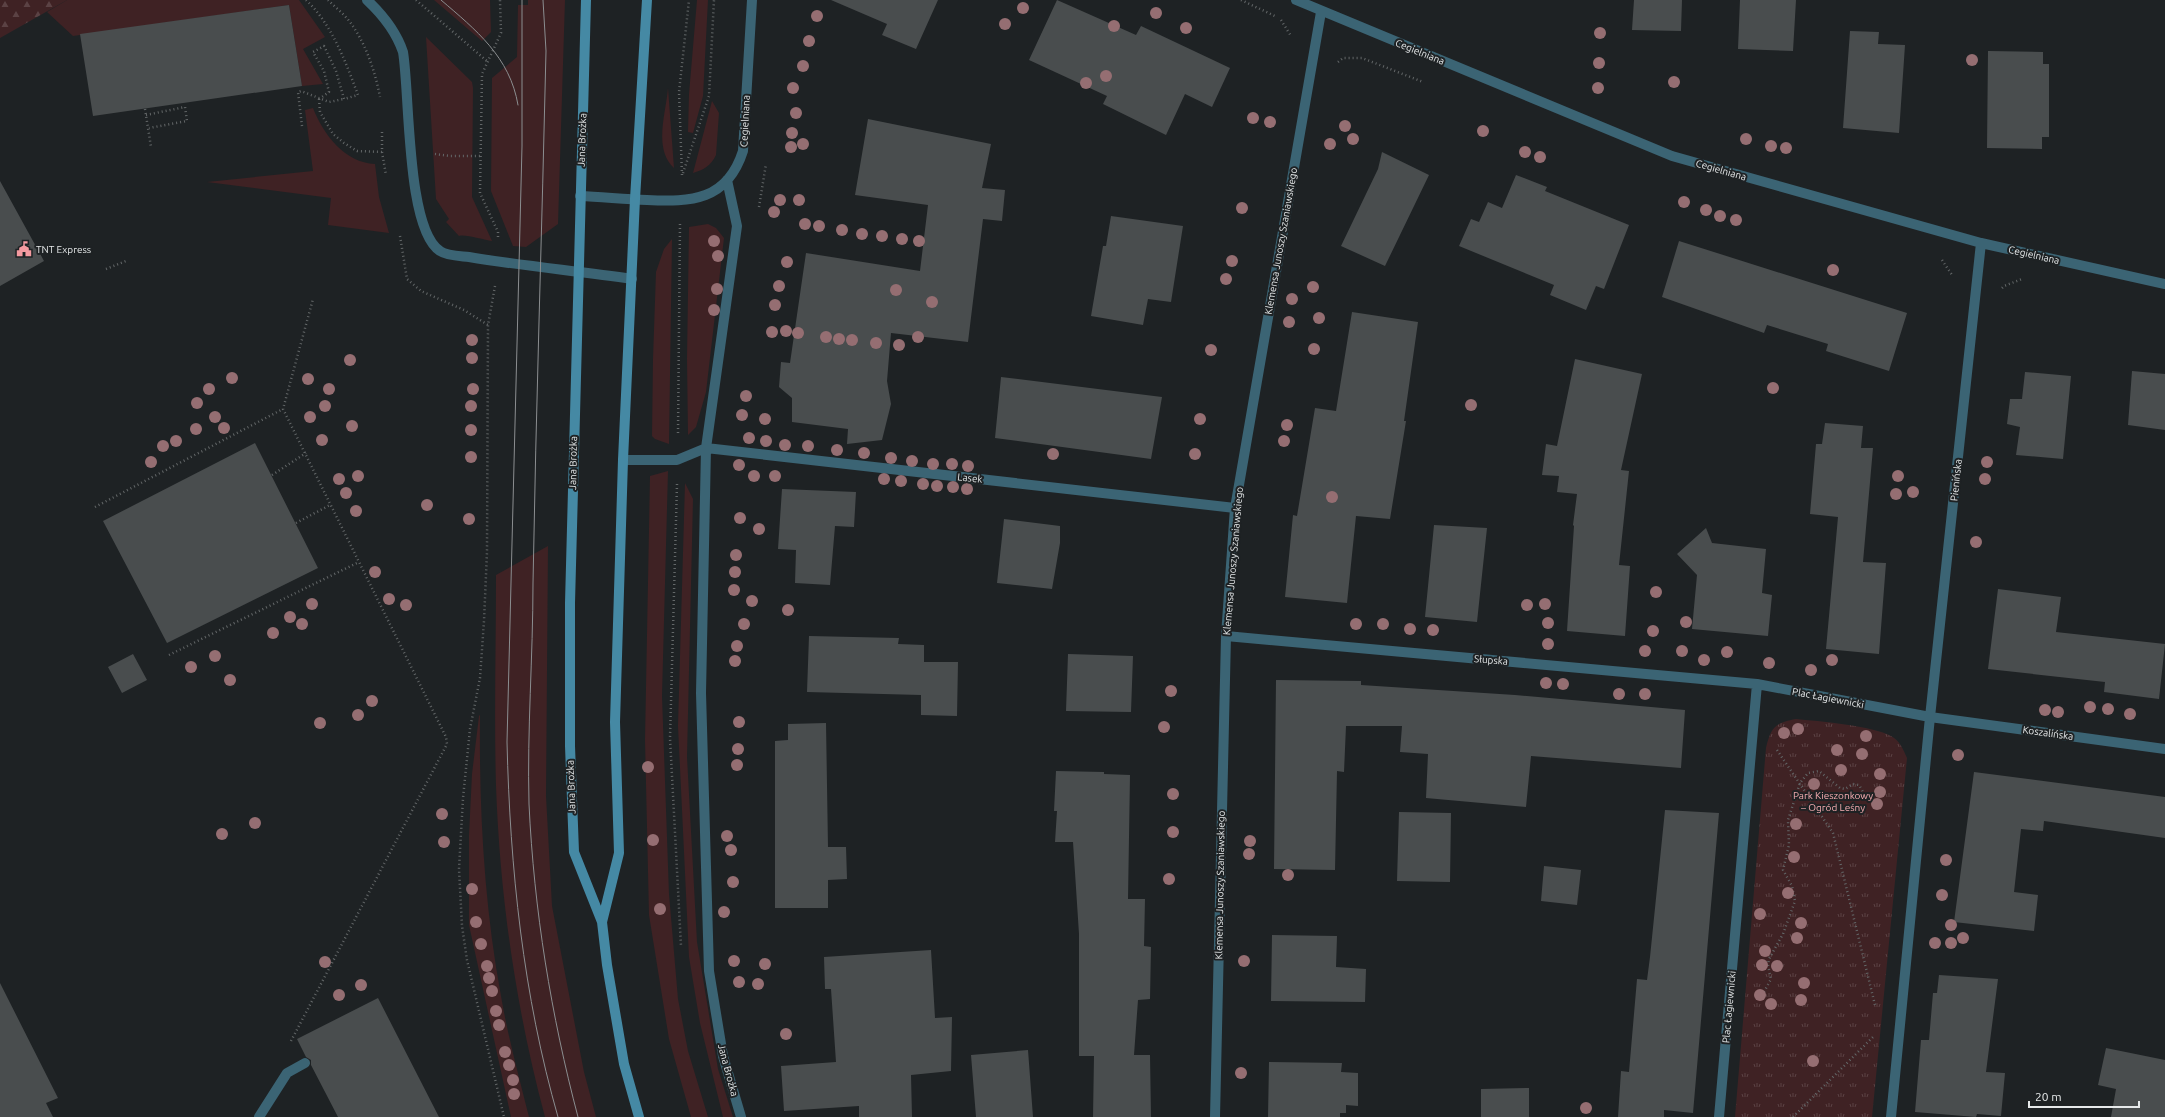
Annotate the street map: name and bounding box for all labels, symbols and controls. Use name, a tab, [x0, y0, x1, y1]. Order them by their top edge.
street label: Cegielniana	[1394, 37, 1446, 67]
street label: Cegielniana	[738, 95, 752, 147]
street label: Jana Brożka	[576, 113, 588, 167]
street label: Cegielniana	[1694, 158, 1748, 182]
street label: Klemensa Junoszy Szaniawskiego	[1263, 167, 1299, 315]
public building icon: TNT Express	[15, 240, 33, 258]
place label: TNT Express	[36, 244, 91, 255]
street label: Cegielniana	[2007, 244, 2061, 266]
street label: Jana Brożka	[567, 436, 579, 490]
street label: Pienińska	[1948, 458, 1964, 502]
street label: Lasek	[957, 471, 983, 485]
street label: Klemensa Junoszy Szaniawskiego	[1221, 486, 1245, 636]
street label: Słupska	[1474, 653, 1508, 667]
street label: Plac Łagiewnicki	[1791, 686, 1865, 710]
street label: Koszalińska	[2022, 724, 2074, 742]
street label: Jana Brożka	[565, 760, 577, 814]
park label: Park Kieszonkowy – Ogród Leśny	[1793, 790, 1873, 813]
street label: Klemensa Junoszy Szaniawskiego	[1213, 810, 1227, 960]
street label: Plac Łagiewnicki	[1720, 970, 1738, 1044]
street label: Jana Brożka	[716, 1043, 740, 1097]
scale bar	[2029, 1083, 2139, 1109]
text: 20 m	[2035, 1090, 2062, 1103]

